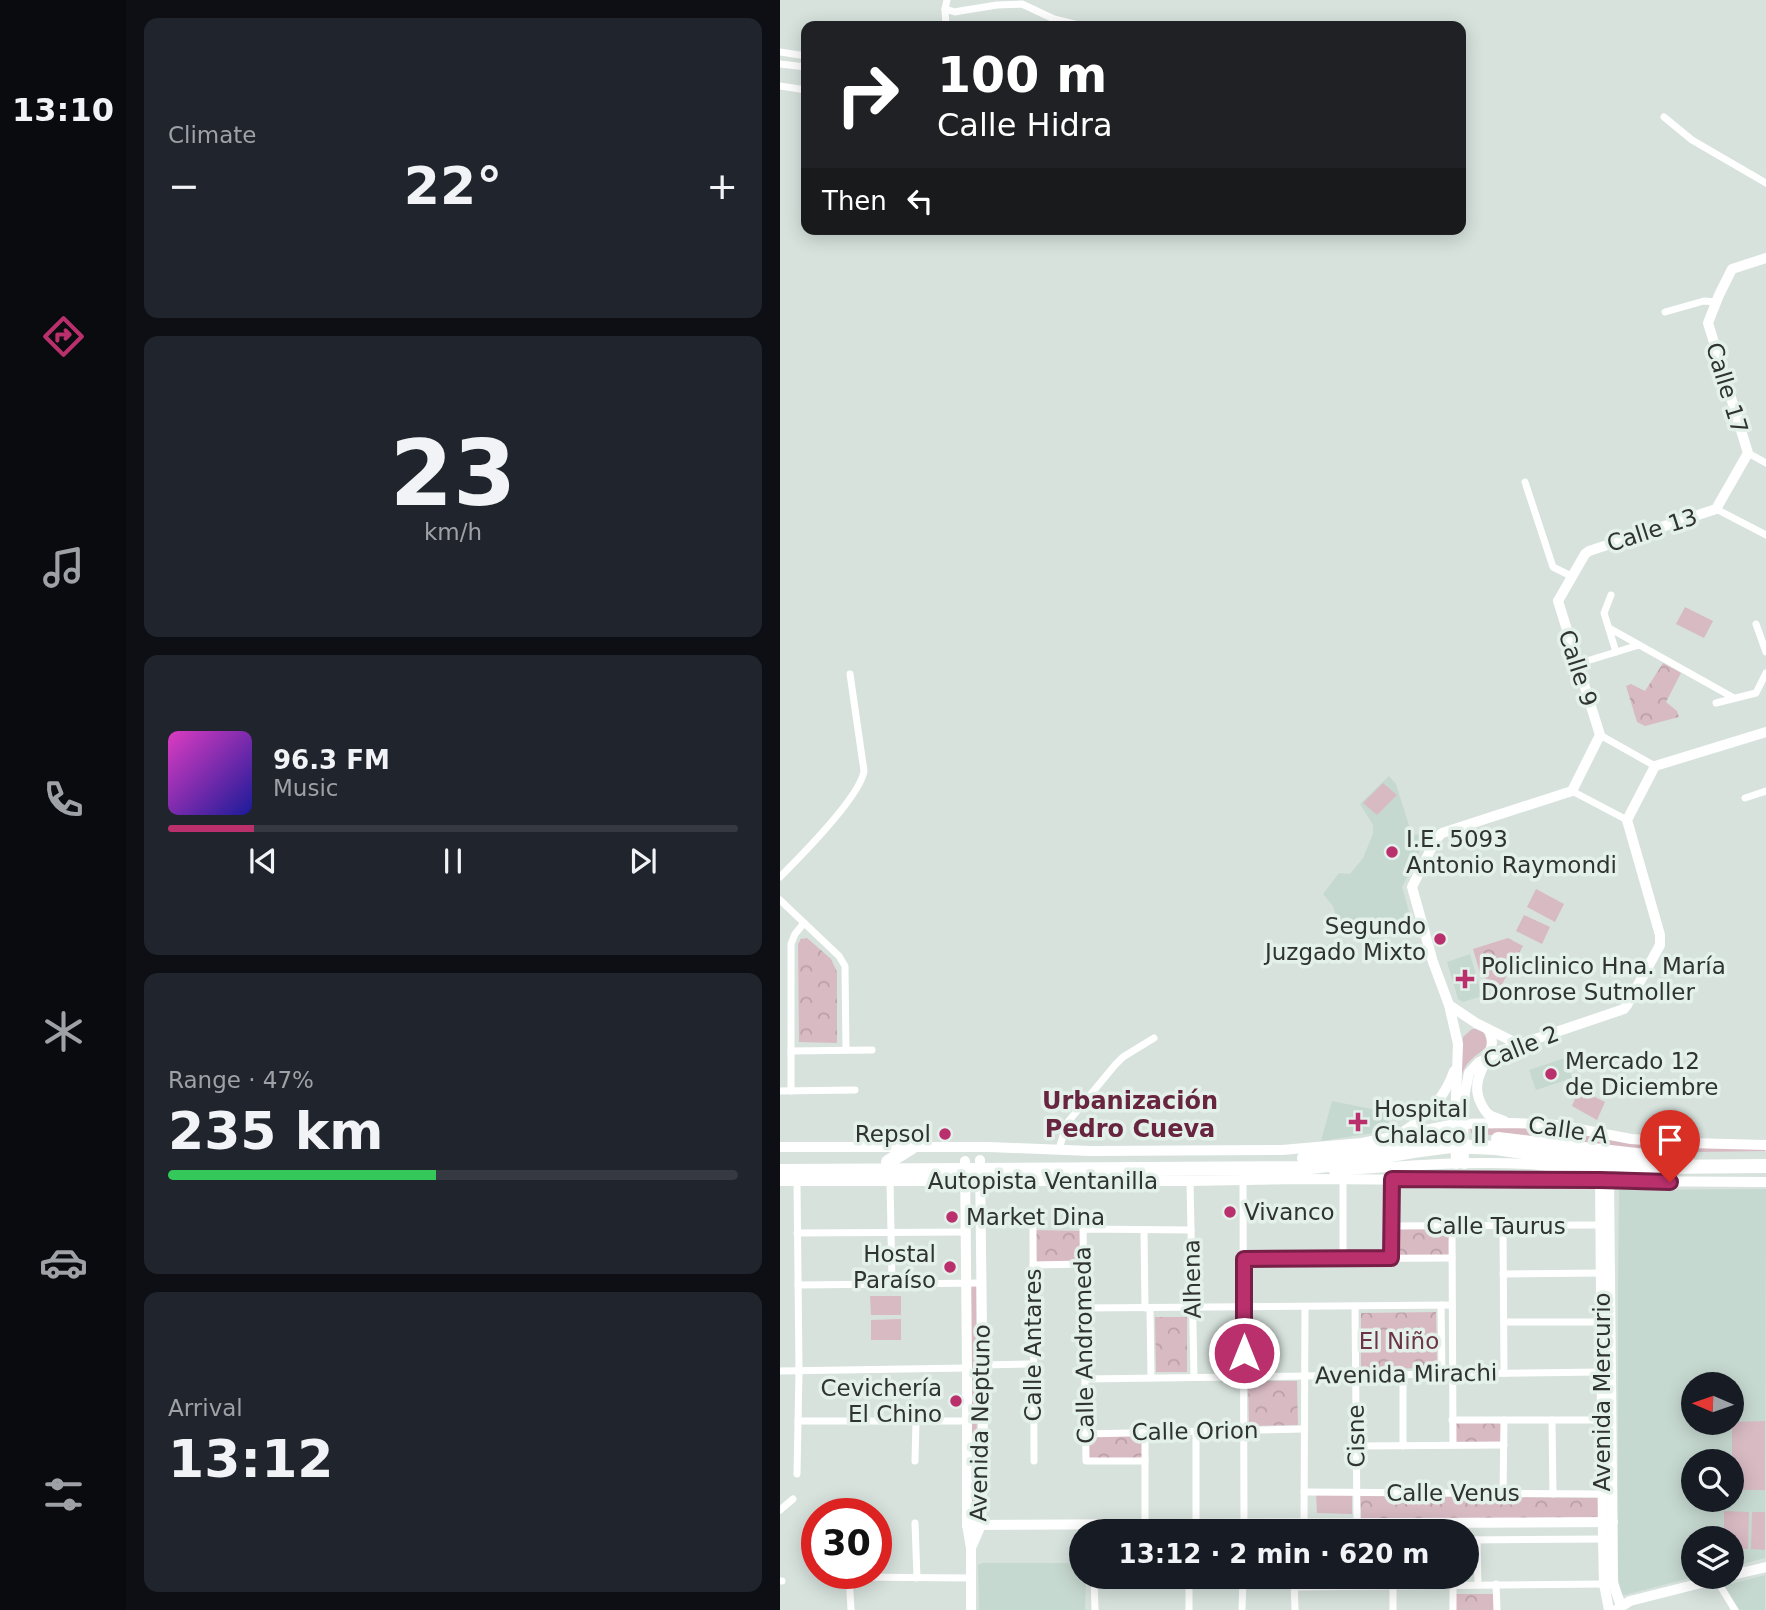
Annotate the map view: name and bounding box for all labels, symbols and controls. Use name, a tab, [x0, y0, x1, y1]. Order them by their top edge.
text: 100 m	[937, 47, 1107, 104]
icon: right	[822, 49, 913, 140]
text: 13:10	[12, 91, 114, 129]
text: Calle Hidra	[937, 106, 1113, 144]
text: Climate	[168, 122, 257, 148]
text: 22°	[404, 156, 502, 216]
text: −	[168, 164, 200, 208]
text: +	[706, 164, 738, 208]
icon: left	[901, 182, 939, 220]
text: Then	[822, 186, 887, 216]
icon: directions	[39, 312, 88, 361]
street label: Calle 17	[1701, 339, 1753, 437]
text: 23	[390, 421, 516, 526]
street label: Calle 13	[1603, 503, 1701, 557]
text: km/h	[424, 519, 482, 545]
icon: music	[39, 543, 88, 592]
street label: Calle 9	[1553, 626, 1603, 710]
text: 96.3 FM	[273, 745, 390, 775]
icon: phone	[39, 775, 88, 824]
text: Music	[273, 775, 338, 801]
place label: I.E. 5093 Antonio Raymondi	[1406, 826, 1617, 878]
icon: previous	[244, 842, 282, 880]
icon: pause	[434, 842, 472, 880]
icon: next	[624, 842, 662, 880]
marker: I.E. 5093 Antonio Raymondi	[1384, 844, 1400, 860]
place label: Segundo Juzgado Mixto	[1263, 913, 1426, 965]
marker: Segundo Juzgado Mixto	[1432, 931, 1448, 947]
place label: Policlinico Hna. María Donrose Sutmoller	[1481, 953, 1726, 1005]
marker: Policlinico Hna. María Donrose Sutmoller	[1455, 969, 1475, 989]
icon: climate	[39, 1007, 88, 1056]
street label: Calle 2	[1479, 1020, 1563, 1074]
place label: Mercado 12 de Diciembre	[1565, 1048, 1718, 1100]
marker: Mercado 12 de Diciembre	[1543, 1066, 1559, 1082]
text: Range · 47%	[168, 1067, 314, 1093]
district label: Urbanización Pedro Cueva	[1042, 1087, 1218, 1143]
place label: Hospital Chalaco II	[1374, 1096, 1487, 1148]
text: 235 km	[168, 1101, 383, 1161]
pin	[1640, 1110, 1700, 1182]
marker: Hospital Chalaco II	[1348, 1112, 1368, 1132]
street label: Calle A	[1527, 1112, 1610, 1148]
place label: Repsol	[855, 1121, 931, 1147]
icon: arrive	[1651, 1121, 1689, 1159]
marker: Repsol	[937, 1126, 953, 1142]
street label: Autopista Ventanilla	[928, 1168, 1158, 1194]
place label: Vivanco	[1244, 1199, 1335, 1225]
place label: Market Dina	[966, 1204, 1105, 1230]
marker: Vivanco	[1222, 1204, 1238, 1220]
marker: Market Dina	[944, 1209, 960, 1225]
street label: Calle Taurus	[1426, 1213, 1566, 1239]
icon: car	[39, 1238, 88, 1287]
street label: Alhena	[1178, 1239, 1206, 1319]
place label: Hostal Paraíso	[853, 1241, 936, 1293]
street label: Calle Andromeda	[1069, 1246, 1099, 1444]
marker: Hostal Paraíso	[942, 1259, 958, 1275]
street label: Calle Antares	[1020, 1269, 1046, 1421]
street label: Avenida Mercurio	[1589, 1292, 1615, 1492]
position arrow	[1207, 1316, 1281, 1390]
street label: Avenida Neptuno	[965, 1324, 995, 1522]
park label: El Niño	[1359, 1328, 1439, 1354]
street label: Avenida Mirachi	[1315, 1359, 1497, 1389]
north arrow	[1681, 1372, 1744, 1435]
map controls	[1681, 1372, 1744, 1589]
place label: Cevichería El Chino	[820, 1375, 942, 1427]
marker: Cevichería El Chino	[948, 1393, 964, 1409]
text: Arrival	[168, 1395, 243, 1421]
street label: Cisne	[1342, 1404, 1370, 1468]
street label: Calle Orion	[1131, 1417, 1259, 1445]
text: 13:12	[168, 1429, 334, 1489]
button: search	[1681, 1449, 1744, 1512]
icon: filters	[39, 1470, 88, 1519]
street label: Calle Venus	[1386, 1480, 1520, 1506]
speed limit sign: 30	[801, 1498, 892, 1589]
button: layers	[1681, 1526, 1744, 1589]
text: 13:12 · 2 min · 620 m	[1119, 1539, 1429, 1569]

